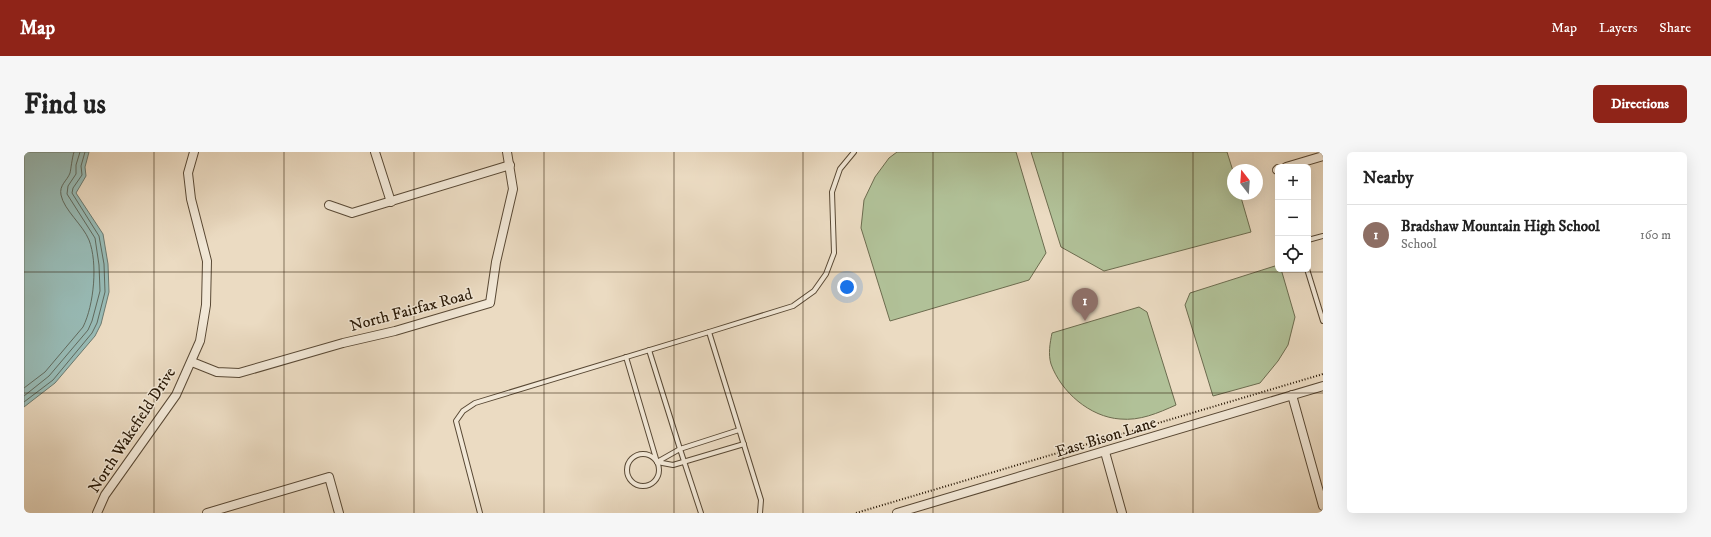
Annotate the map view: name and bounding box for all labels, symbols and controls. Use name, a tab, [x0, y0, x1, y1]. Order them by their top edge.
text: Map	[20, 17, 55, 40]
text: Map	[1551, 19, 1577, 37]
text: Layers	[1599, 19, 1637, 37]
text: Share	[1659, 19, 1691, 37]
button: Directions	[1593, 85, 1687, 123]
text: Find us	[24, 87, 106, 122]
north arrow	[1227, 164, 1263, 200]
map controls	[1275, 164, 1311, 272]
button: +	[1275, 164, 1311, 200]
text: Nearby	[1363, 167, 1413, 189]
button: −	[1275, 200, 1311, 236]
text: Bradshaw Mountain High School	[1401, 217, 1600, 236]
text: 1	[1374, 227, 1378, 243]
text: 160 m	[1640, 227, 1671, 243]
button: locate	[1275, 236, 1311, 272]
text: School	[1401, 236, 1437, 252]
your location	[837, 277, 857, 297]
street label: North Fairfax Road	[348, 284, 474, 336]
pin: 1	[1072, 288, 1098, 321]
street label: North Wakefield Drive	[84, 363, 180, 497]
street label: East Bison Lane	[1053, 412, 1159, 462]

